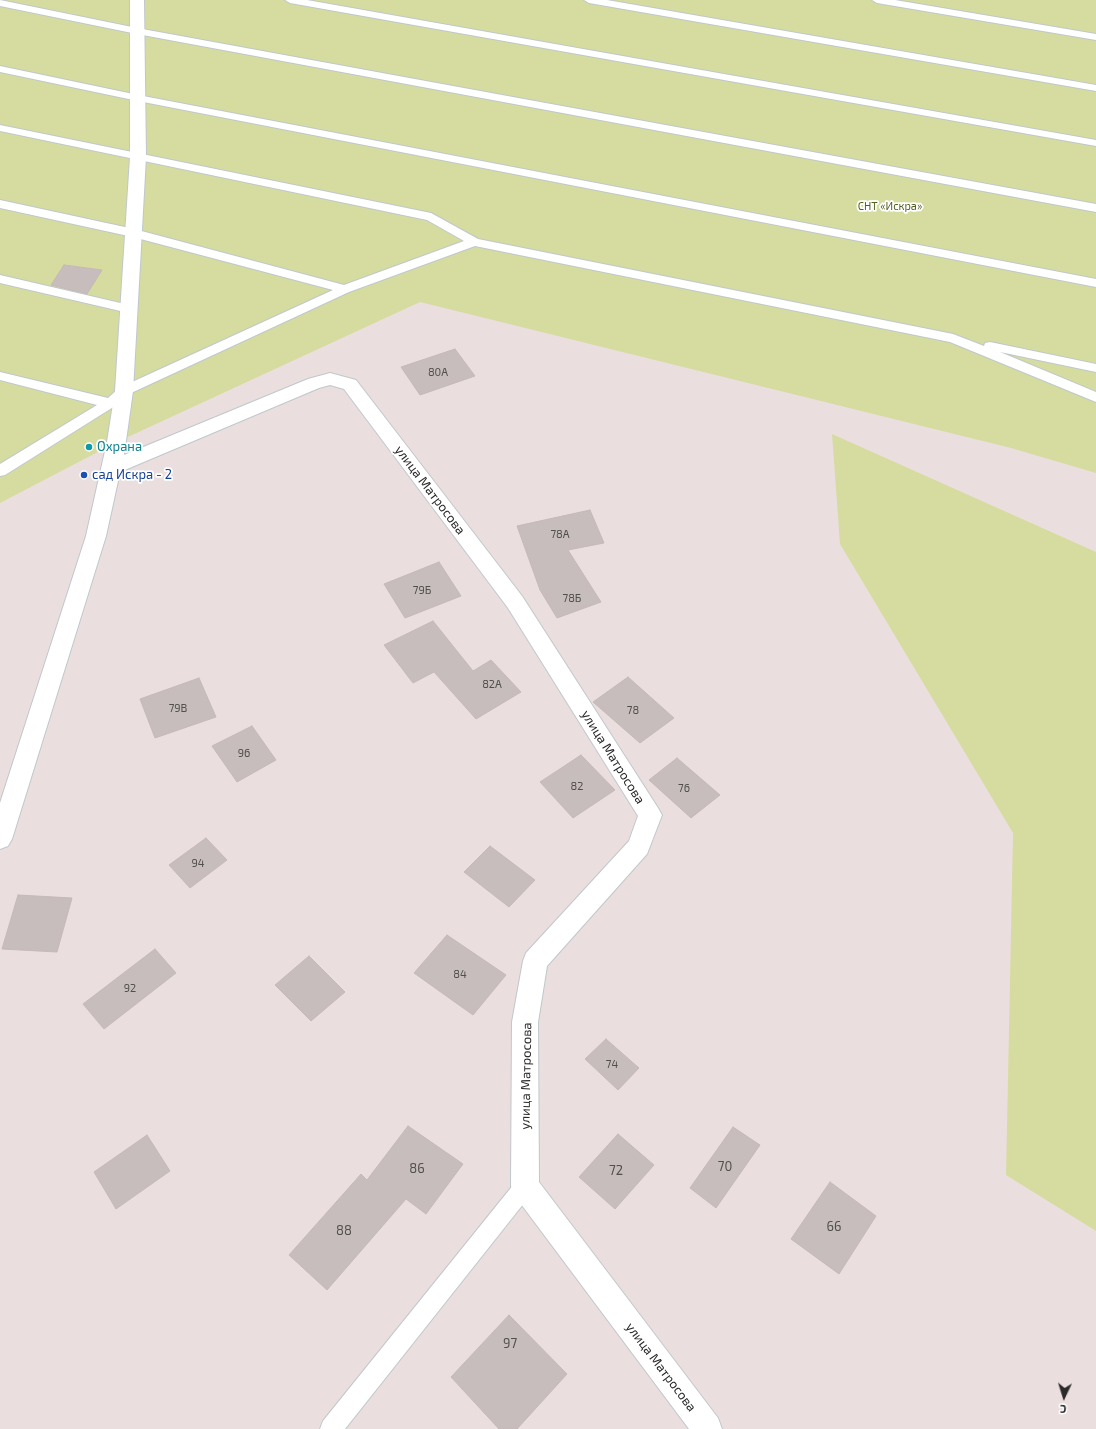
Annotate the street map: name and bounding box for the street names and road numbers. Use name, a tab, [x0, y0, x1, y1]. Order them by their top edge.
street label: улица Матросова	[391, 442, 469, 538]
street label: улица Матросова	[578, 707, 648, 807]
street label: улица Матросова	[517, 1022, 535, 1130]
street label: улица Матросова	[622, 1319, 700, 1415]

